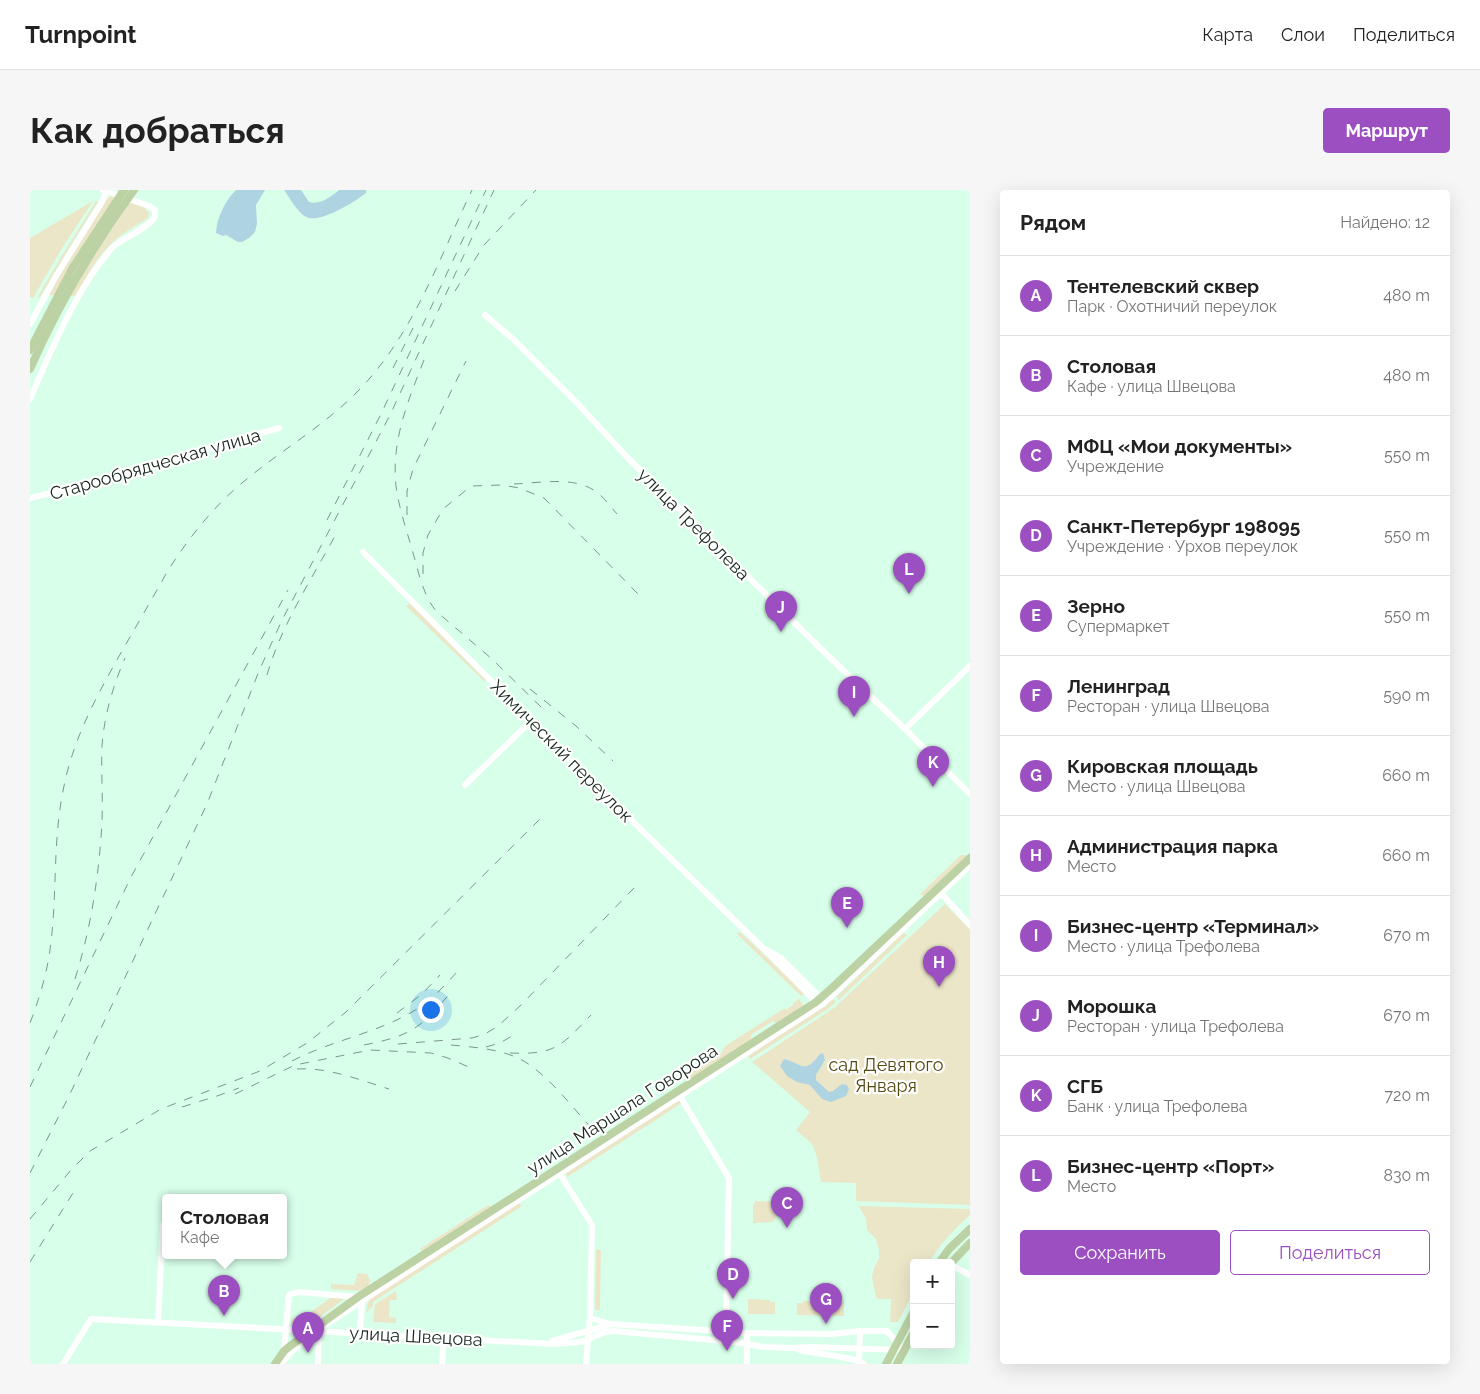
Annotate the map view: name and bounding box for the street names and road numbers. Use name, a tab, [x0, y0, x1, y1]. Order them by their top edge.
street label: Старообрядческая улица	[47, 424, 263, 504]
street label: улица Трефолева	[634, 464, 754, 584]
street label: Химический переулок	[486, 675, 638, 827]
street label: улица Маршала Говорова	[523, 1040, 721, 1178]
street label: улица Швецова	[349, 1322, 483, 1350]

